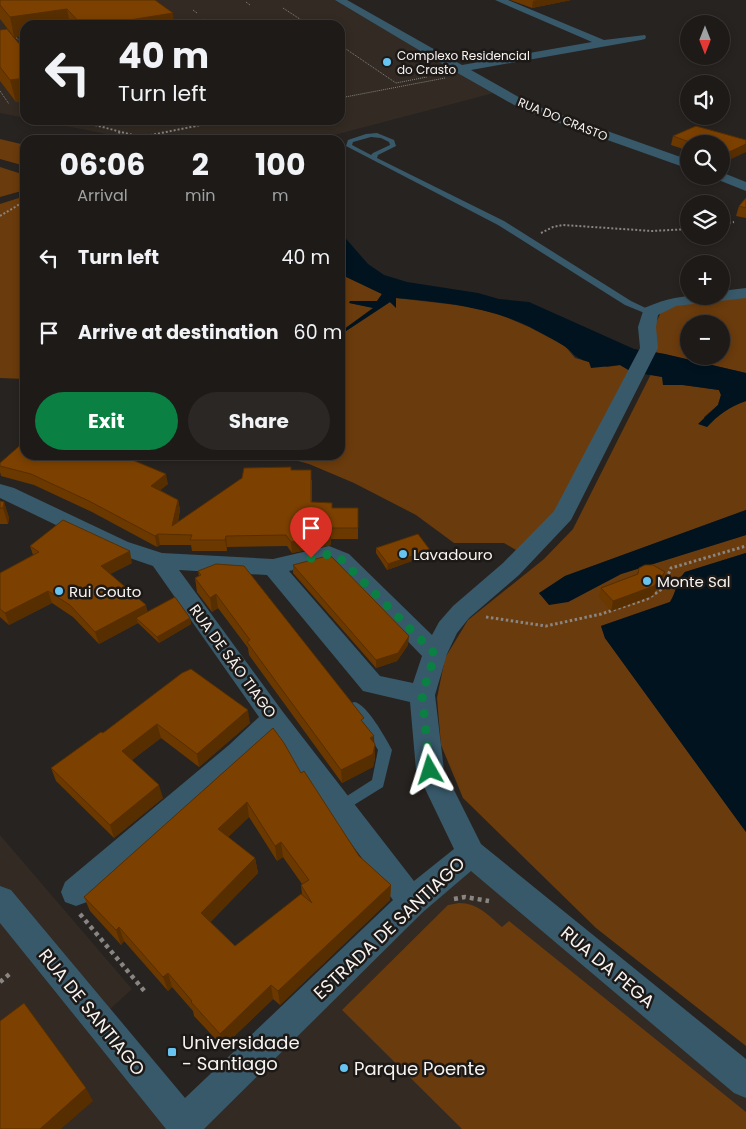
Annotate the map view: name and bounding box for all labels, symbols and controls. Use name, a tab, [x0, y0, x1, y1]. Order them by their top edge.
north arrow	[680, 15, 730, 65]
map controls	[680, 15, 730, 365]
text: 40 m	[118, 31, 209, 80]
icon: left	[35, 40, 100, 105]
place label: Complexo Residencial do Crasto	[397, 47, 530, 78]
marker: Complexo Residencial do Crasto	[381, 56, 393, 68]
button: sound	[680, 75, 730, 125]
text: Turn left	[118, 78, 206, 109]
street label: RUA DO CRASTO	[516, 93, 610, 145]
button: search	[680, 135, 730, 185]
text: 06:06	[60, 143, 145, 186]
text: 2	[192, 143, 209, 186]
text: 100	[255, 143, 305, 186]
text: Arrival	[77, 184, 128, 207]
text: min	[185, 184, 216, 207]
text: m	[272, 184, 289, 207]
button: layers	[680, 195, 730, 245]
icon: left	[35, 244, 63, 272]
text: Turn left	[78, 244, 159, 271]
text: 40 m	[281, 244, 330, 271]
button: +	[680, 255, 730, 305]
button: −	[680, 315, 730, 365]
icon: arrive	[35, 319, 63, 347]
text: Arrive at destination	[78, 319, 279, 346]
text: 60 m	[294, 319, 342, 346]
button: Exit	[35, 392, 178, 450]
button: Share	[188, 392, 330, 450]
pin	[290, 507, 332, 558]
icon: arrive	[297, 514, 325, 542]
place label: Lavadouro	[413, 544, 493, 565]
marker: Lavadouro	[397, 548, 409, 560]
place label: Monte Sal	[657, 571, 731, 592]
marker: Monte Sal	[641, 575, 653, 587]
place label: Rui Couto	[69, 581, 141, 602]
marker: Rui Couto	[53, 585, 65, 597]
street label: RUA DE SÃO TIAGO	[185, 600, 282, 722]
position arrow	[403, 743, 455, 795]
street label: ESTRADA DE SANTIAGO	[308, 851, 470, 1005]
street label: RUA DA PEGA	[556, 920, 660, 1014]
street label: RUA DE SANTIAGO	[33, 943, 151, 1081]
place label: Universidade - Santiago	[182, 1030, 300, 1076]
marker: Universidade - Santiago	[166, 1046, 178, 1058]
place label: Parque Poente	[354, 1056, 485, 1081]
marker: Parque Poente	[338, 1062, 350, 1074]

